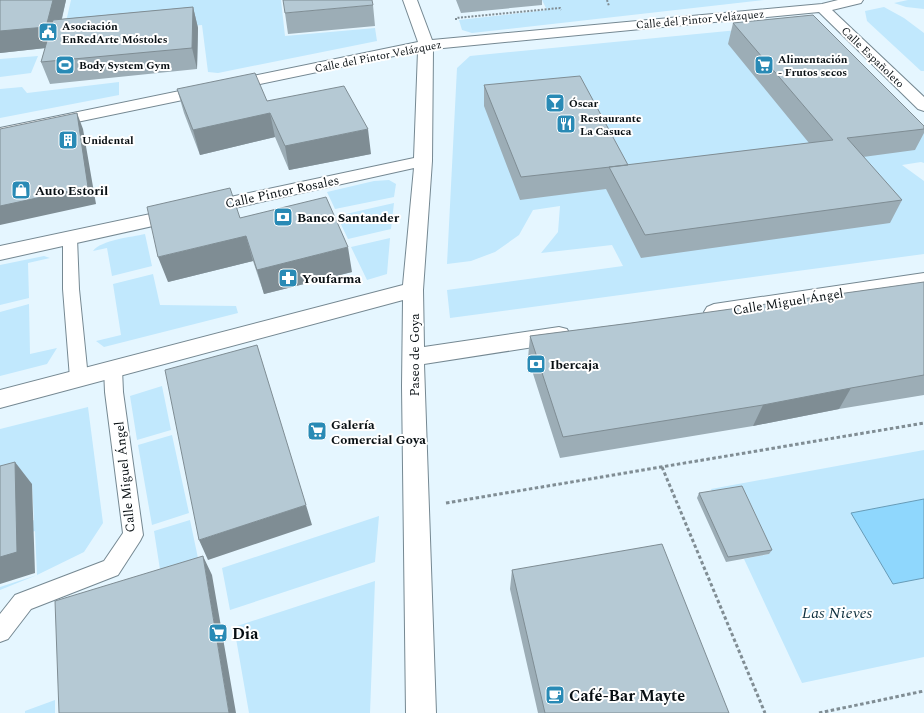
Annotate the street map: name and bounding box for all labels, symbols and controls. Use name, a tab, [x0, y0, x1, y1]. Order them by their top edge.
street label: Calle del Pintor Velázquez	[635, 5, 765, 34]
place label: Asociación EnRedArte Móstoles	[62, 18, 168, 48]
public building icon: Asociación EnRedArte Móstoles	[37, 21, 59, 43]
street label: Calle Españoleto	[837, 23, 908, 92]
street label: Calle del Pintor Velázquez	[313, 36, 443, 77]
place label: Alimentación - Frutos secos	[778, 51, 848, 81]
sports icon: Body System Gym	[54, 54, 76, 76]
supermarket icon: Alimentación - Frutos secos	[753, 54, 775, 76]
place label: Body System Gym	[79, 57, 170, 74]
bar icon: Óscar	[544, 92, 566, 114]
place label: Óscar	[569, 95, 598, 112]
place label: Restaurante La Casuca	[580, 110, 642, 140]
restaurant icon: Restaurante La Casuca	[555, 113, 577, 135]
building icon: Unidental	[57, 129, 79, 151]
place label: Unidental	[82, 132, 134, 149]
street label: Calle Pintor Rosales	[223, 170, 341, 214]
shop icon: Auto Estoril	[10, 179, 32, 201]
place label: Auto Estoril	[35, 181, 108, 201]
bank icon: Banco Santander	[272, 206, 294, 228]
place label: Banco Santander	[297, 208, 400, 228]
pharmacy icon: Youfarma	[277, 267, 299, 289]
place label: Youfarma	[302, 269, 361, 289]
street label: Calle Miguel Ángel	[732, 283, 845, 321]
street label: Paseo de Goya	[405, 313, 425, 396]
bank icon: Ibercaja	[525, 353, 547, 375]
place label: Ibercaja	[550, 355, 599, 375]
place label: Galería Comercial Goya	[331, 415, 426, 450]
street label: Calle Miguel Ángel	[109, 420, 141, 533]
supermarket icon: Galería Comercial Goya	[306, 420, 328, 442]
park label: Las Nieves	[802, 601, 873, 625]
supermarket icon: Dia	[207, 622, 229, 644]
place label: Dia	[232, 622, 259, 646]
cafe icon: Café-Bar Mayte	[544, 684, 566, 706]
place label: Café-Bar Mayte	[569, 684, 685, 708]

